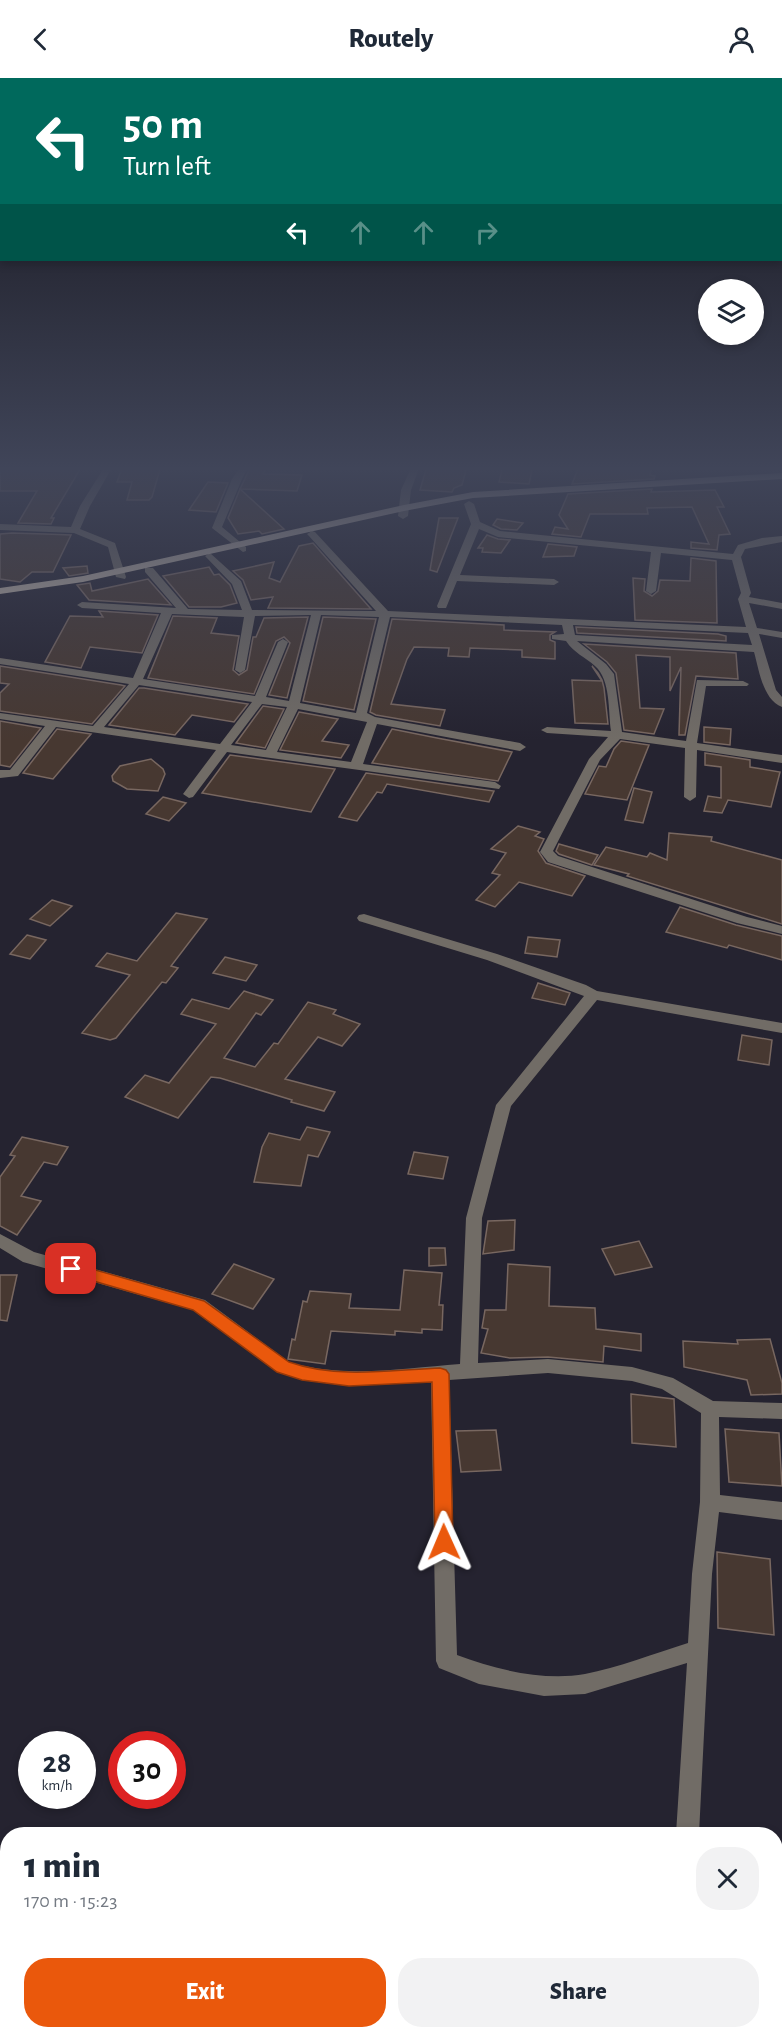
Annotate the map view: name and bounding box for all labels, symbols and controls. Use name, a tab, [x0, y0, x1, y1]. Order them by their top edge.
icon: back	[24, 23, 57, 56]
icon: person	[725, 23, 758, 56]
text: Routely	[349, 25, 433, 52]
icon: left	[24, 102, 102, 180]
text: 50 m	[123, 104, 203, 146]
text: Turn left	[123, 153, 211, 180]
icon: left	[281, 216, 314, 249]
icon: ahead	[344, 216, 377, 249]
icon: ahead	[407, 216, 440, 249]
icon: right	[470, 216, 503, 249]
map controls	[698, 279, 764, 345]
button: layers	[698, 279, 764, 345]
pin	[45, 1243, 96, 1294]
icon: arrive	[54, 1252, 87, 1285]
position arrow	[412, 1510, 476, 1574]
speed limit sign: 30	[108, 1731, 186, 1809]
text: 28	[43, 1748, 71, 1778]
text: km/h	[42, 1778, 72, 1793]
button: close	[696, 1847, 759, 1910]
text: 1 min	[24, 1848, 101, 1884]
text: 170 m · 15:23	[24, 1891, 117, 1911]
button: Exit	[24, 1958, 386, 2027]
button: Share	[398, 1958, 759, 2027]

